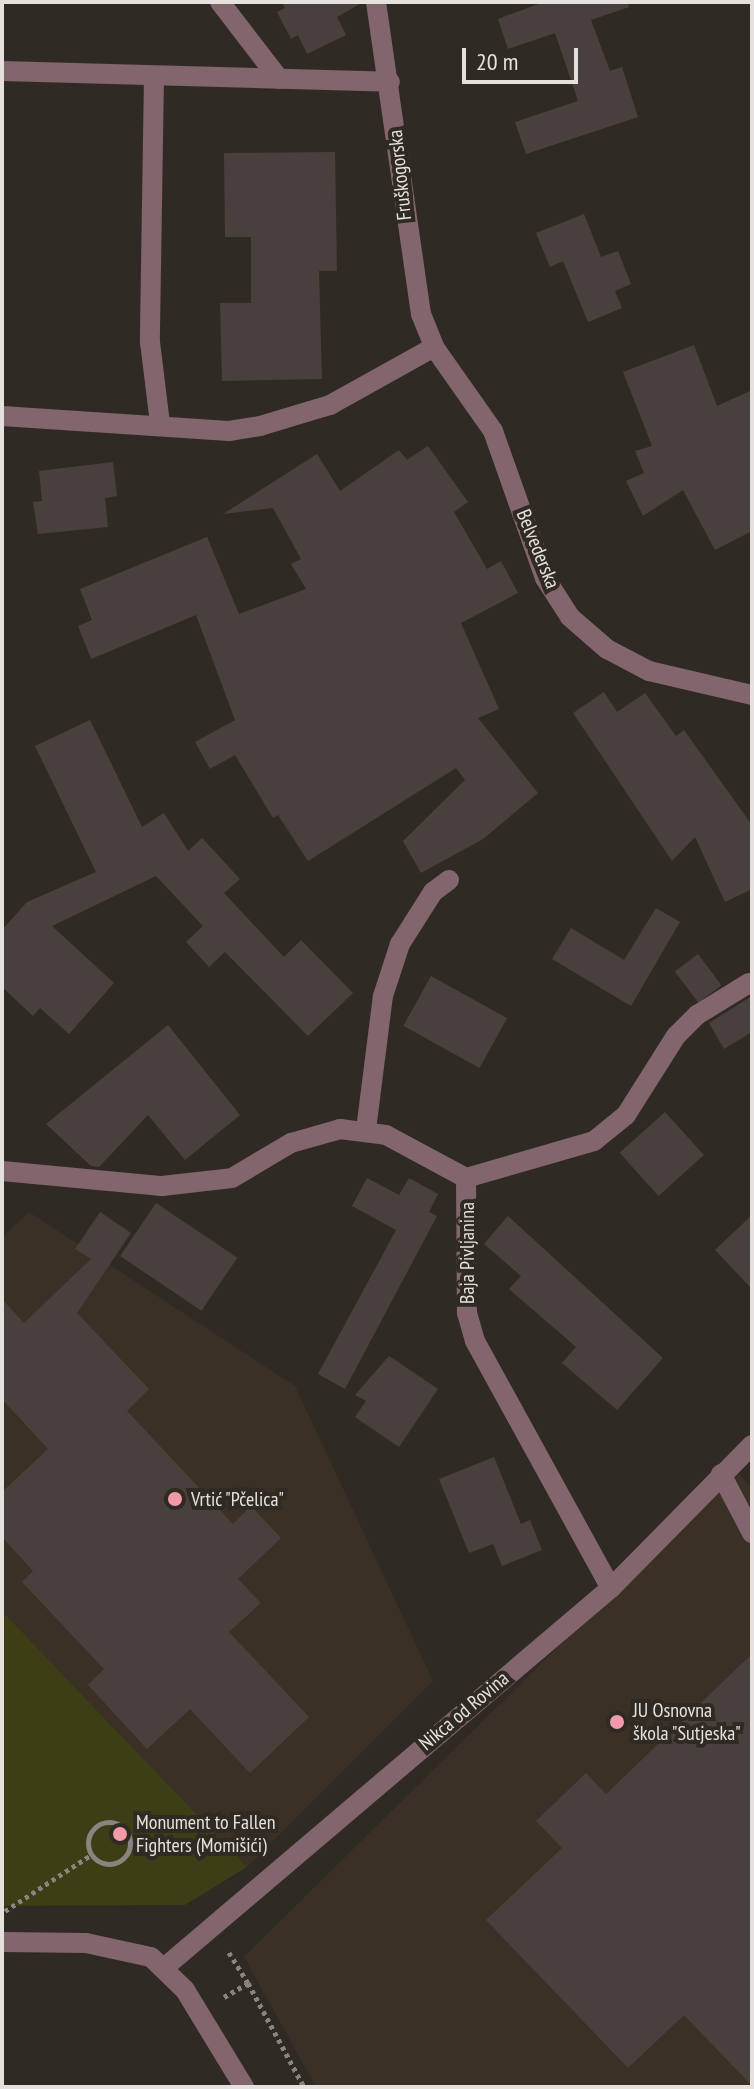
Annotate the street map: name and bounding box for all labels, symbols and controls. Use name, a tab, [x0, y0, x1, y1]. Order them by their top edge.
scale bar	[466, 32, 582, 82]
text: 20 m	[476, 46, 518, 77]
street label: Fruškogorska	[383, 129, 417, 221]
street label: Belvederska	[511, 506, 565, 592]
street label: Baja Pivljanina	[455, 1202, 479, 1304]
place label: Vrtić "Pčelica"	[191, 1487, 285, 1511]
marker: Vrtić "Pčelica"	[166, 1490, 184, 1508]
street label: Nikca od Rovina	[414, 1667, 514, 1755]
place label: JU Osnovna škola "Sutjeska"	[633, 1698, 742, 1745]
marker: JU Osnovna škola "Sutjeska"	[608, 1713, 626, 1731]
place label: Monument to Fallen Fighters (Momišići)	[136, 1810, 275, 1857]
marker: Monument to Fallen Fighters (Momišići)	[111, 1825, 129, 1843]

